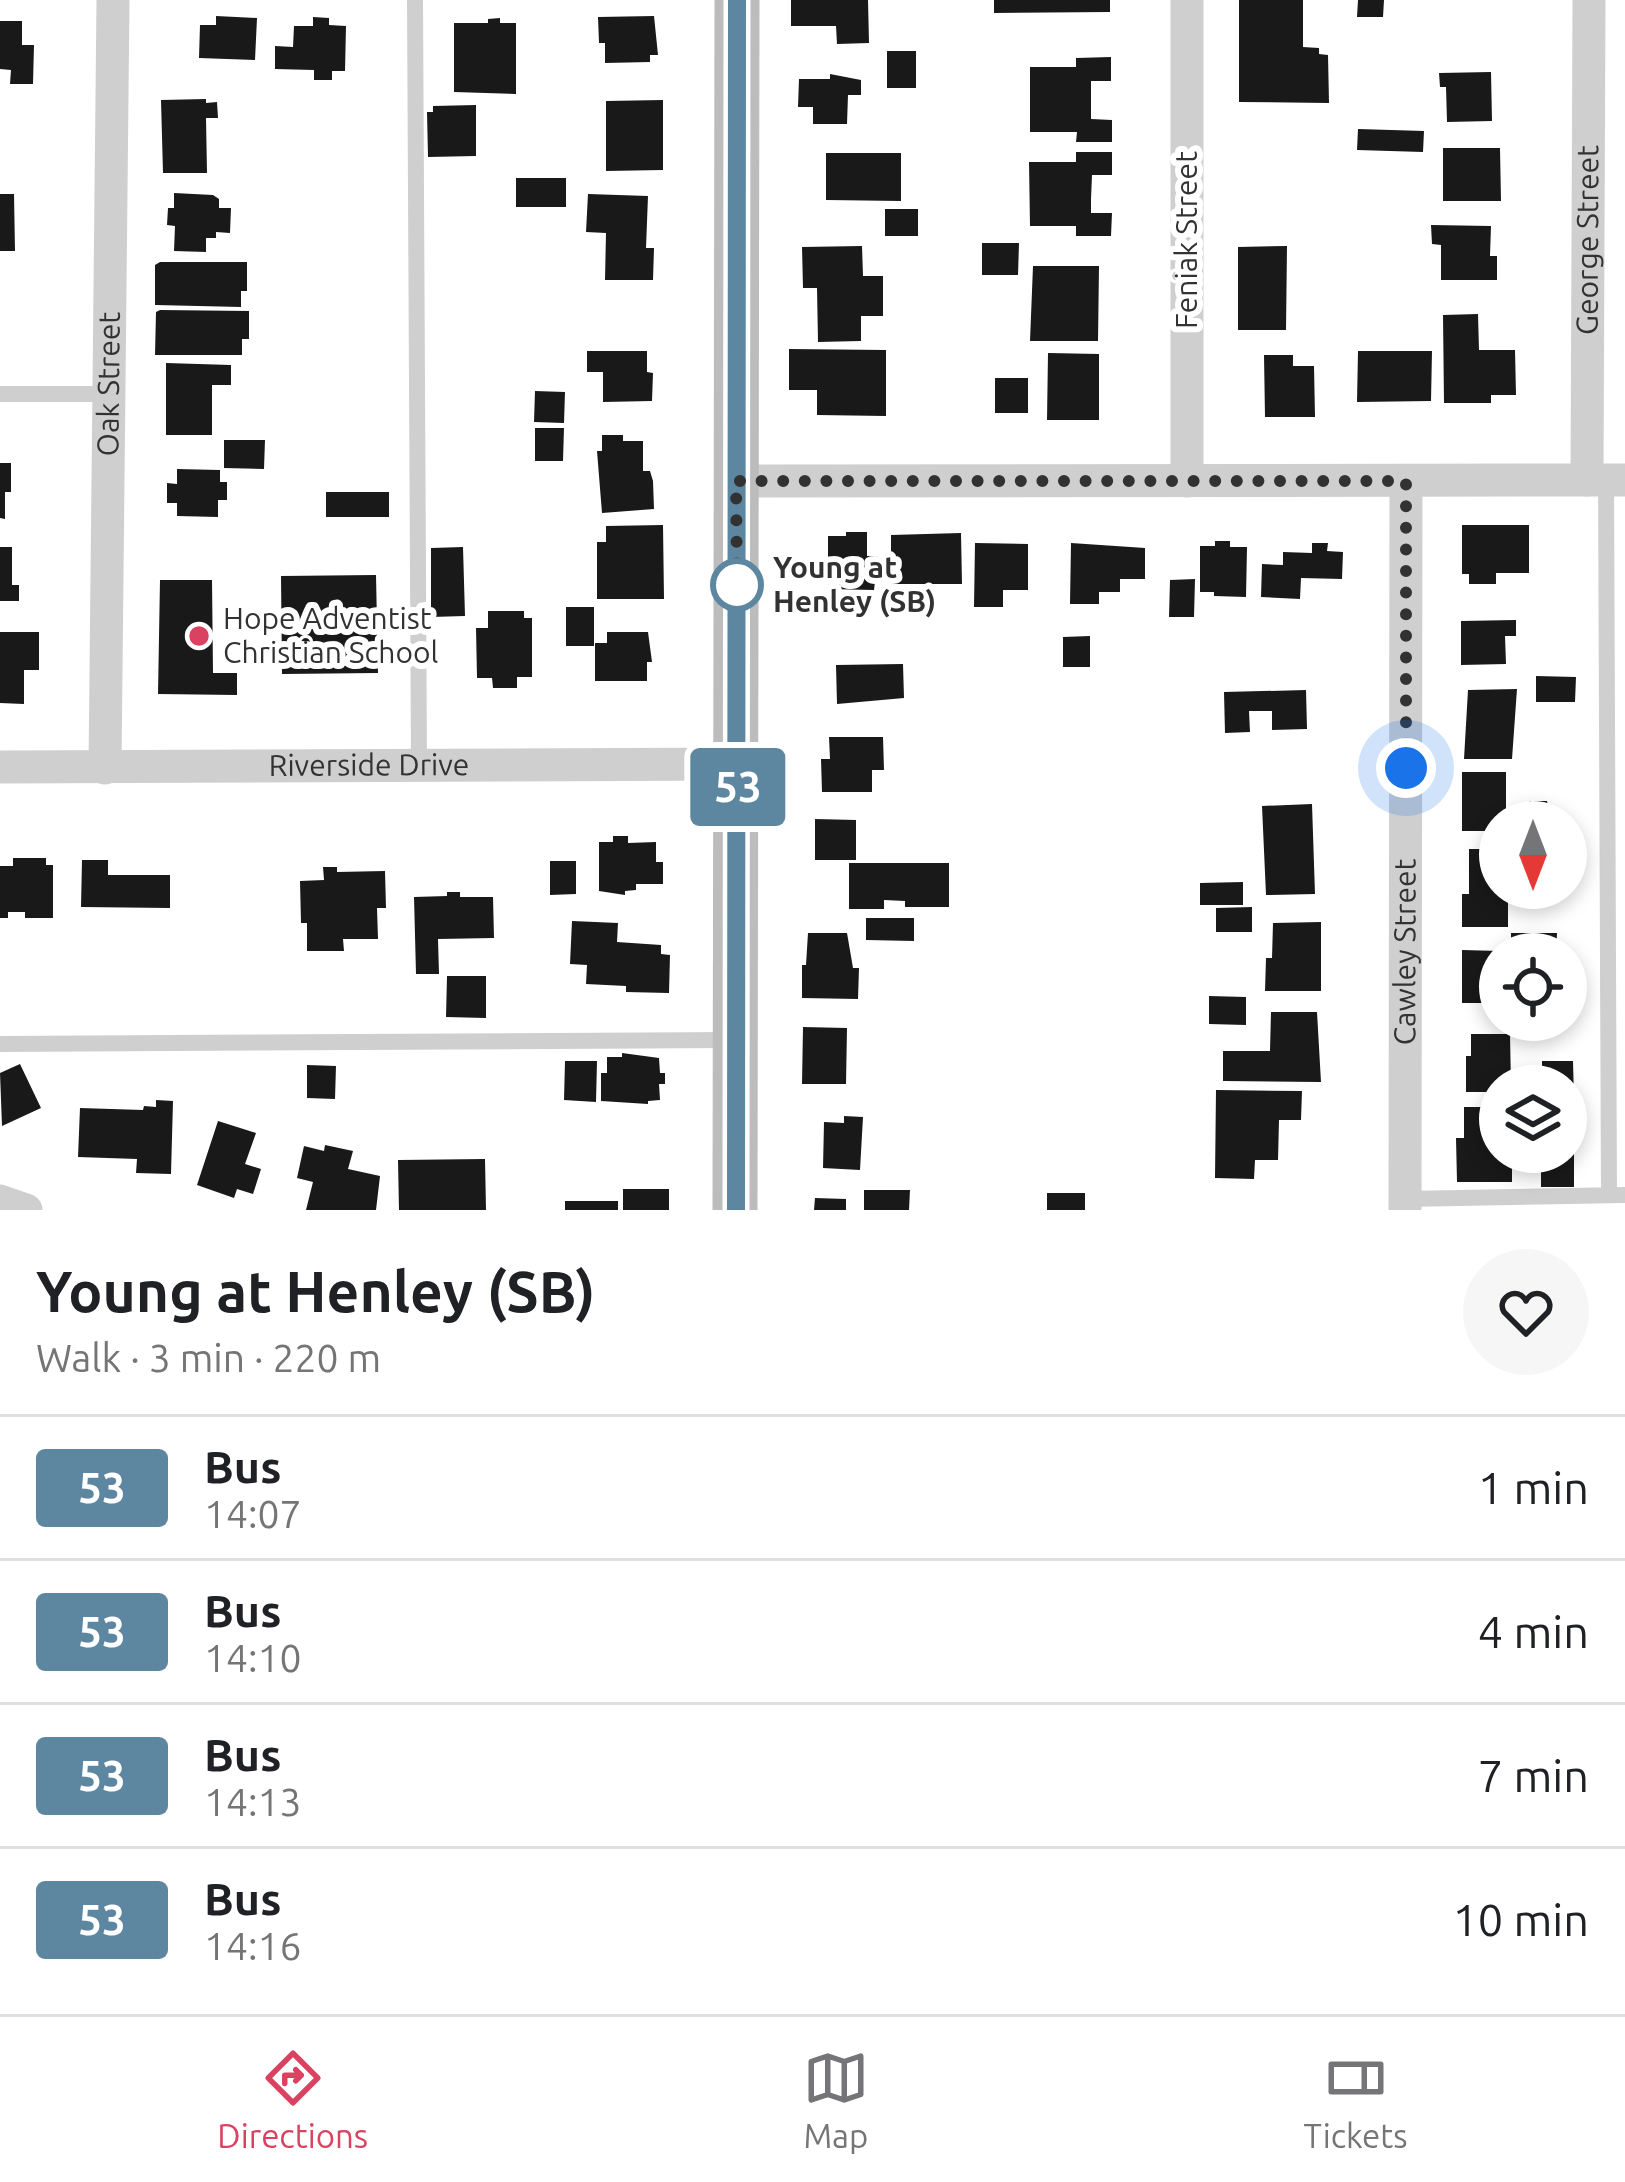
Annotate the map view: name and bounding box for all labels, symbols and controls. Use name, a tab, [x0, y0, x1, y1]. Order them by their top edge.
street label: George Street	[1570, 145, 1604, 335]
street label: Feniak Street	[1169, 151, 1203, 329]
street label: Oak Street	[90, 311, 126, 456]
place label: Young at Henley (SB)	[773, 550, 936, 618]
marker: Young at Henley (SB)	[712, 560, 762, 610]
place label: Hope Adventist Christian School	[223, 601, 439, 669]
marker: Hope Adventist Christian School	[186, 623, 212, 649]
your location	[1376, 738, 1436, 798]
street label: Riverside Drive	[269, 747, 469, 782]
line badge: 53	[684, 748, 792, 826]
text: 53	[714, 763, 762, 810]
north arrow	[1479, 801, 1587, 909]
map controls	[1479, 801, 1587, 1173]
street label: Cawley Street	[1387, 858, 1421, 1045]
button: locate	[1479, 933, 1587, 1041]
button: layers	[1479, 1065, 1587, 1173]
button: heart	[1463, 1249, 1589, 1375]
text: Young at Henley (SB)	[36, 1259, 595, 1323]
text: Walk · 3 min · 220 m	[36, 1336, 381, 1379]
text: Bus	[204, 1441, 281, 1492]
text: 1 min	[1478, 1462, 1589, 1513]
text: 53	[78, 1464, 126, 1511]
text: 14:07	[204, 1492, 302, 1535]
text: Bus	[204, 1585, 281, 1636]
text: 4 min	[1478, 1606, 1589, 1657]
text: 53	[78, 1608, 126, 1655]
text: 14:10	[204, 1636, 302, 1679]
text: Bus	[204, 1729, 281, 1780]
text: 7 min	[1478, 1750, 1589, 1801]
text: 53	[78, 1752, 126, 1799]
text: 14:13	[204, 1780, 302, 1823]
text: Bus	[204, 1873, 281, 1924]
text: 10 min	[1452, 1894, 1589, 1945]
text: 53	[78, 1896, 126, 1943]
text: 14:16	[204, 1924, 302, 1967]
tab: Directions	[217, 2045, 368, 2154]
tab: Map	[803, 2045, 869, 2154]
tab: Tickets	[1304, 2045, 1408, 2154]

